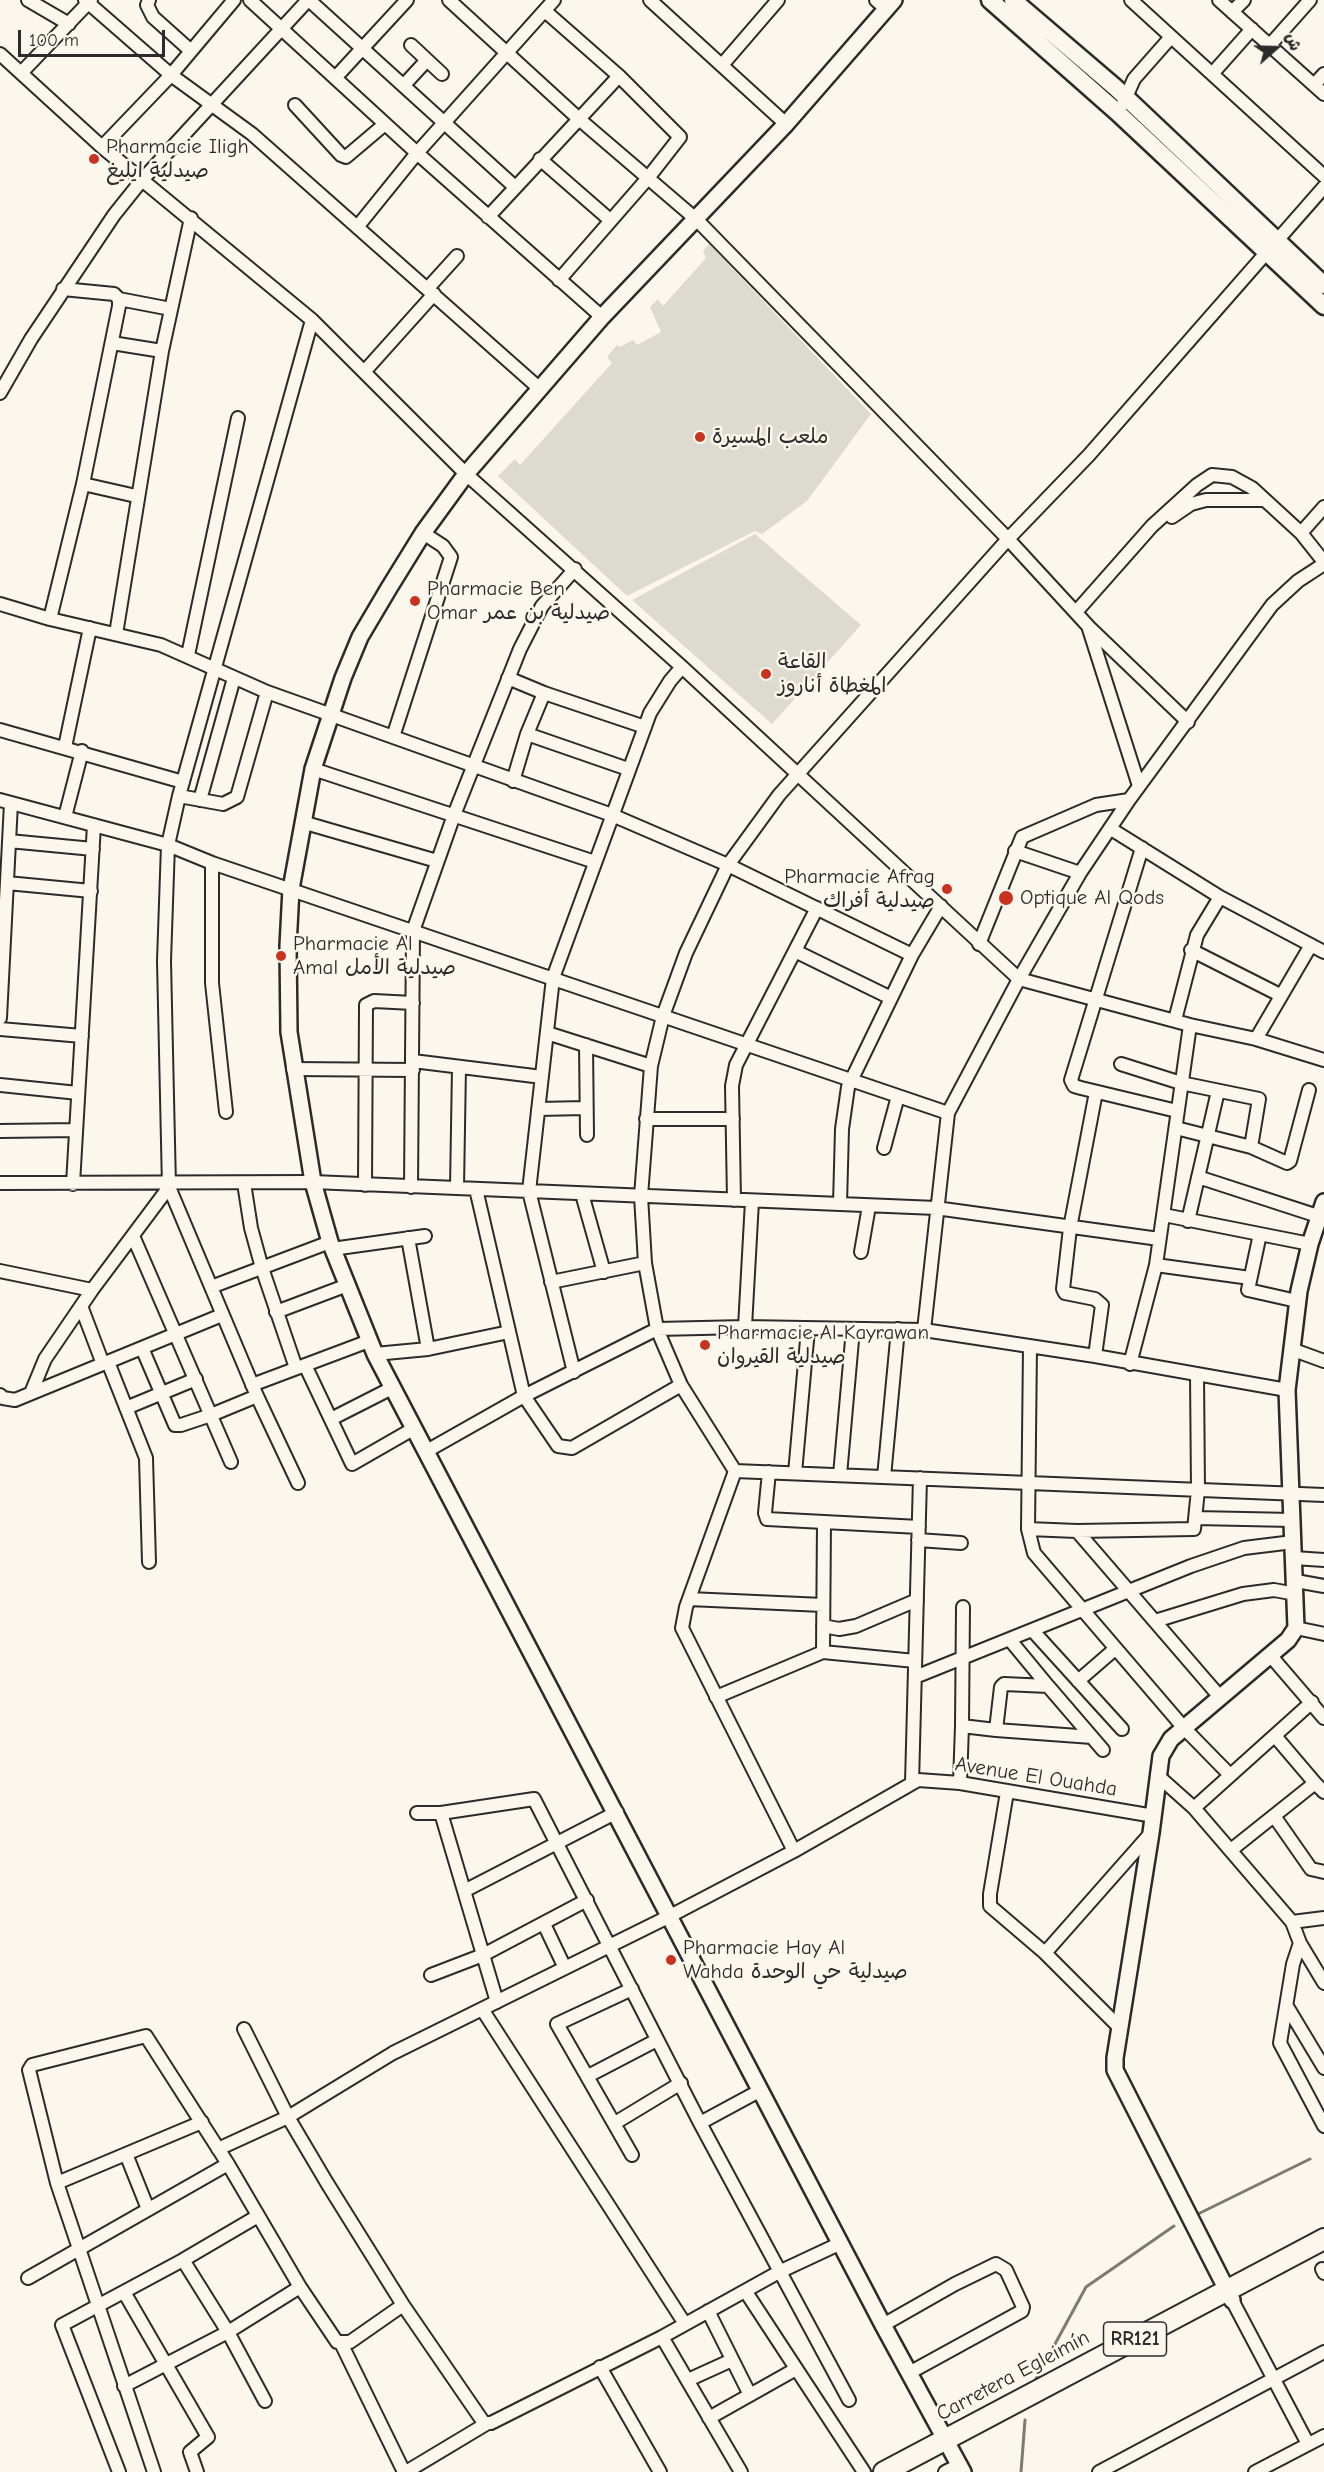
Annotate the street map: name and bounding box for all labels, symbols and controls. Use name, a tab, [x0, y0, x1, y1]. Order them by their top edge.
scale bar	[21, 18, 168, 56]
north arrow	[1246, 18, 1306, 78]
text: 100 m	[29, 30, 79, 51]
text: ش	[1281, 30, 1304, 53]
place label: Pharmacie Iligh صيدلية ايليغ	[106, 134, 249, 184]
marker: Pharmacie Iligh صيدلية ايليغ	[87, 152, 101, 166]
place label: ملعب المسيرة	[712, 424, 829, 450]
marker: ملعب المسيرة	[693, 430, 707, 444]
place label: Pharmacie Ben Omar صيدلية بن عمر	[427, 576, 610, 626]
marker: Pharmacie Ben Omar صيدلية بن عمر	[408, 594, 422, 608]
place label: القاعة المغطاة أناروز	[778, 649, 887, 699]
marker: القاعة المغطاة أناروز	[759, 667, 773, 681]
place label: Pharmacie Afrag صيدلية أفراك	[784, 864, 935, 914]
marker: Pharmacie Afrag صيدلية أفراك	[940, 882, 954, 896]
place label: Optique Al Qods	[1020, 885, 1164, 911]
marker: Optique Al Qods	[997, 889, 1015, 907]
place label: Pharmacie Al Amal صيدلية الأمل	[293, 931, 456, 981]
marker: Pharmacie Al Amal صيدلية الأمل	[274, 949, 288, 963]
place label: Pharmacie Al Kayrawan صيدلية القيروان	[717, 1320, 929, 1370]
marker: Pharmacie Al Kayrawan صيدلية القيروان	[698, 1338, 712, 1352]
street label: Avenue El Ouahda	[953, 1752, 1119, 1802]
place label: Pharmacie Hay Al Wahda صيدلية حي الوحدة	[683, 1935, 908, 1985]
marker: Pharmacie Hay Al Wahda صيدلية حي الوحدة	[664, 1953, 678, 1967]
road number: RR121	[1104, 2322, 1166, 2356]
street label: Carretera Egleimín	[932, 2325, 1094, 2427]

